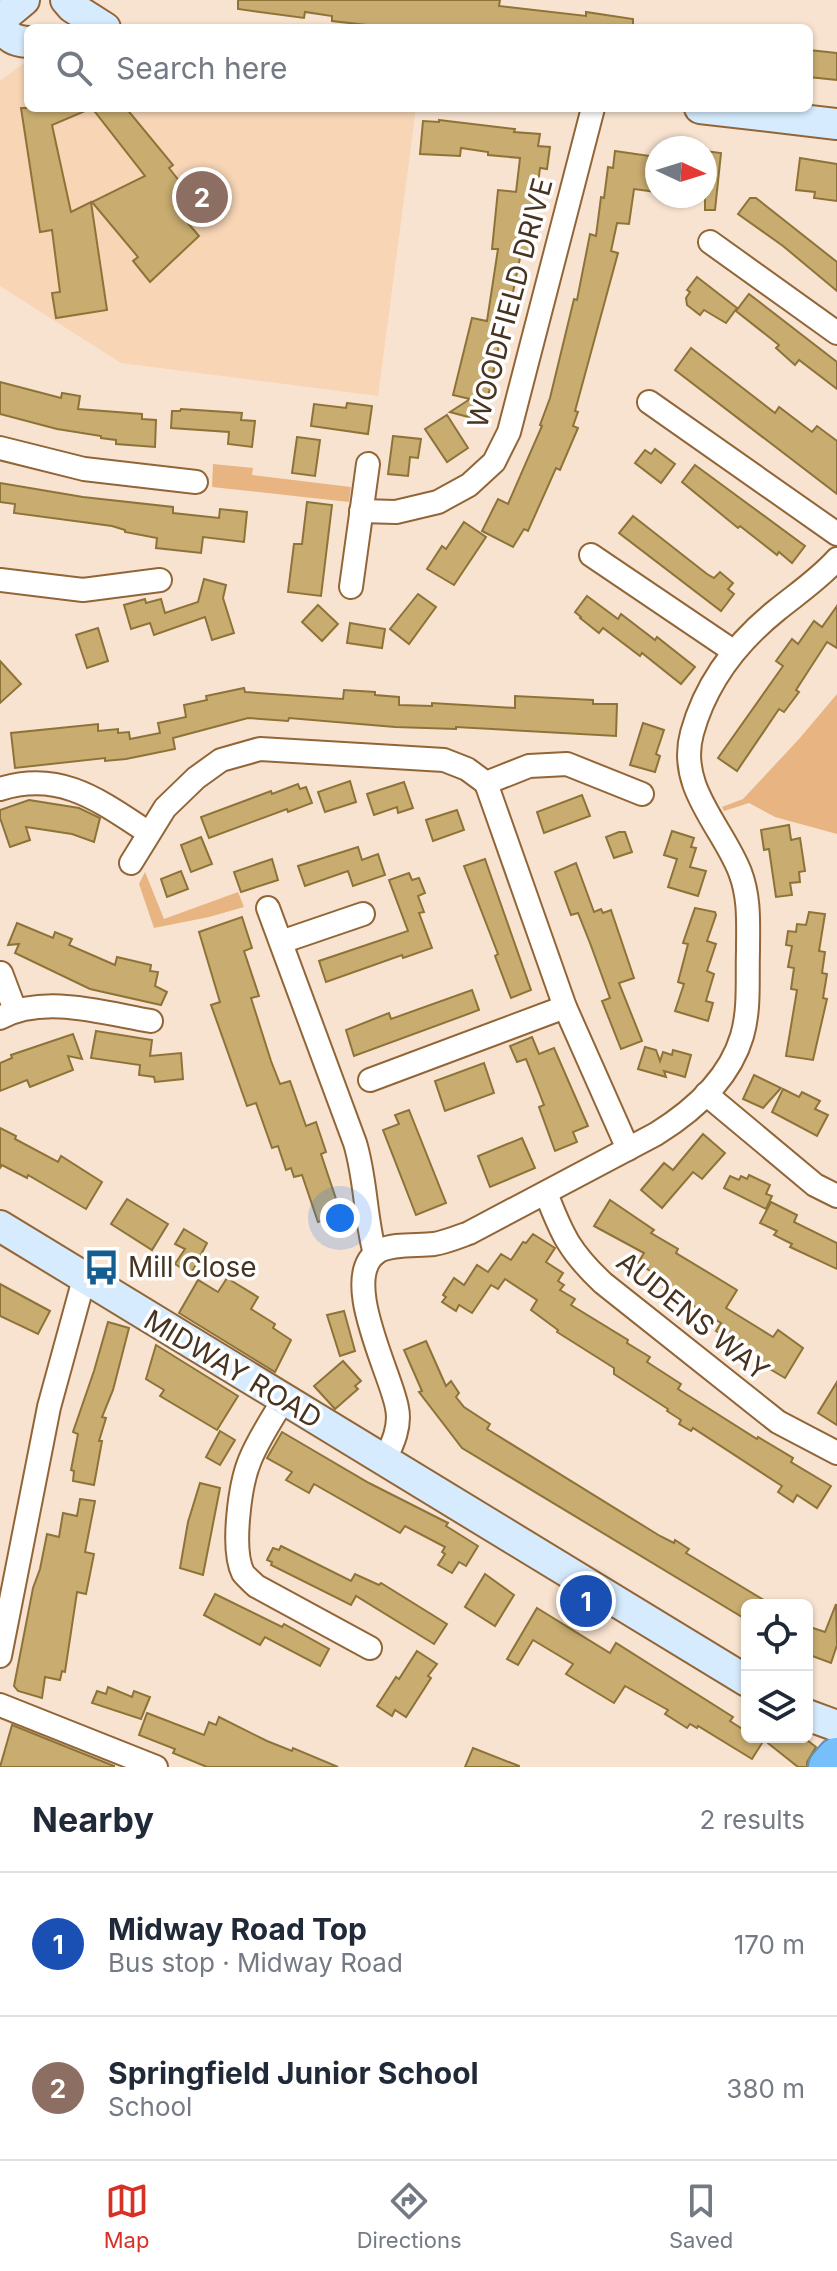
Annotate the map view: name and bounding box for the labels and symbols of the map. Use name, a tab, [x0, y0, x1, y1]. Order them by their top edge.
north arrow	[645, 136, 717, 208]
pin: 2	[176, 167, 228, 227]
street label: WOODFIELD DRIVE	[460, 174, 560, 432]
your location	[320, 1198, 360, 1238]
street label: AUDENS WAY	[610, 1244, 776, 1388]
bus stop icon: Mill Close	[83, 1248, 121, 1286]
place label: Mill Close	[128, 1250, 257, 1284]
street label: MIDWAY ROAD	[138, 1303, 328, 1435]
pin: 1	[560, 1571, 612, 1631]

